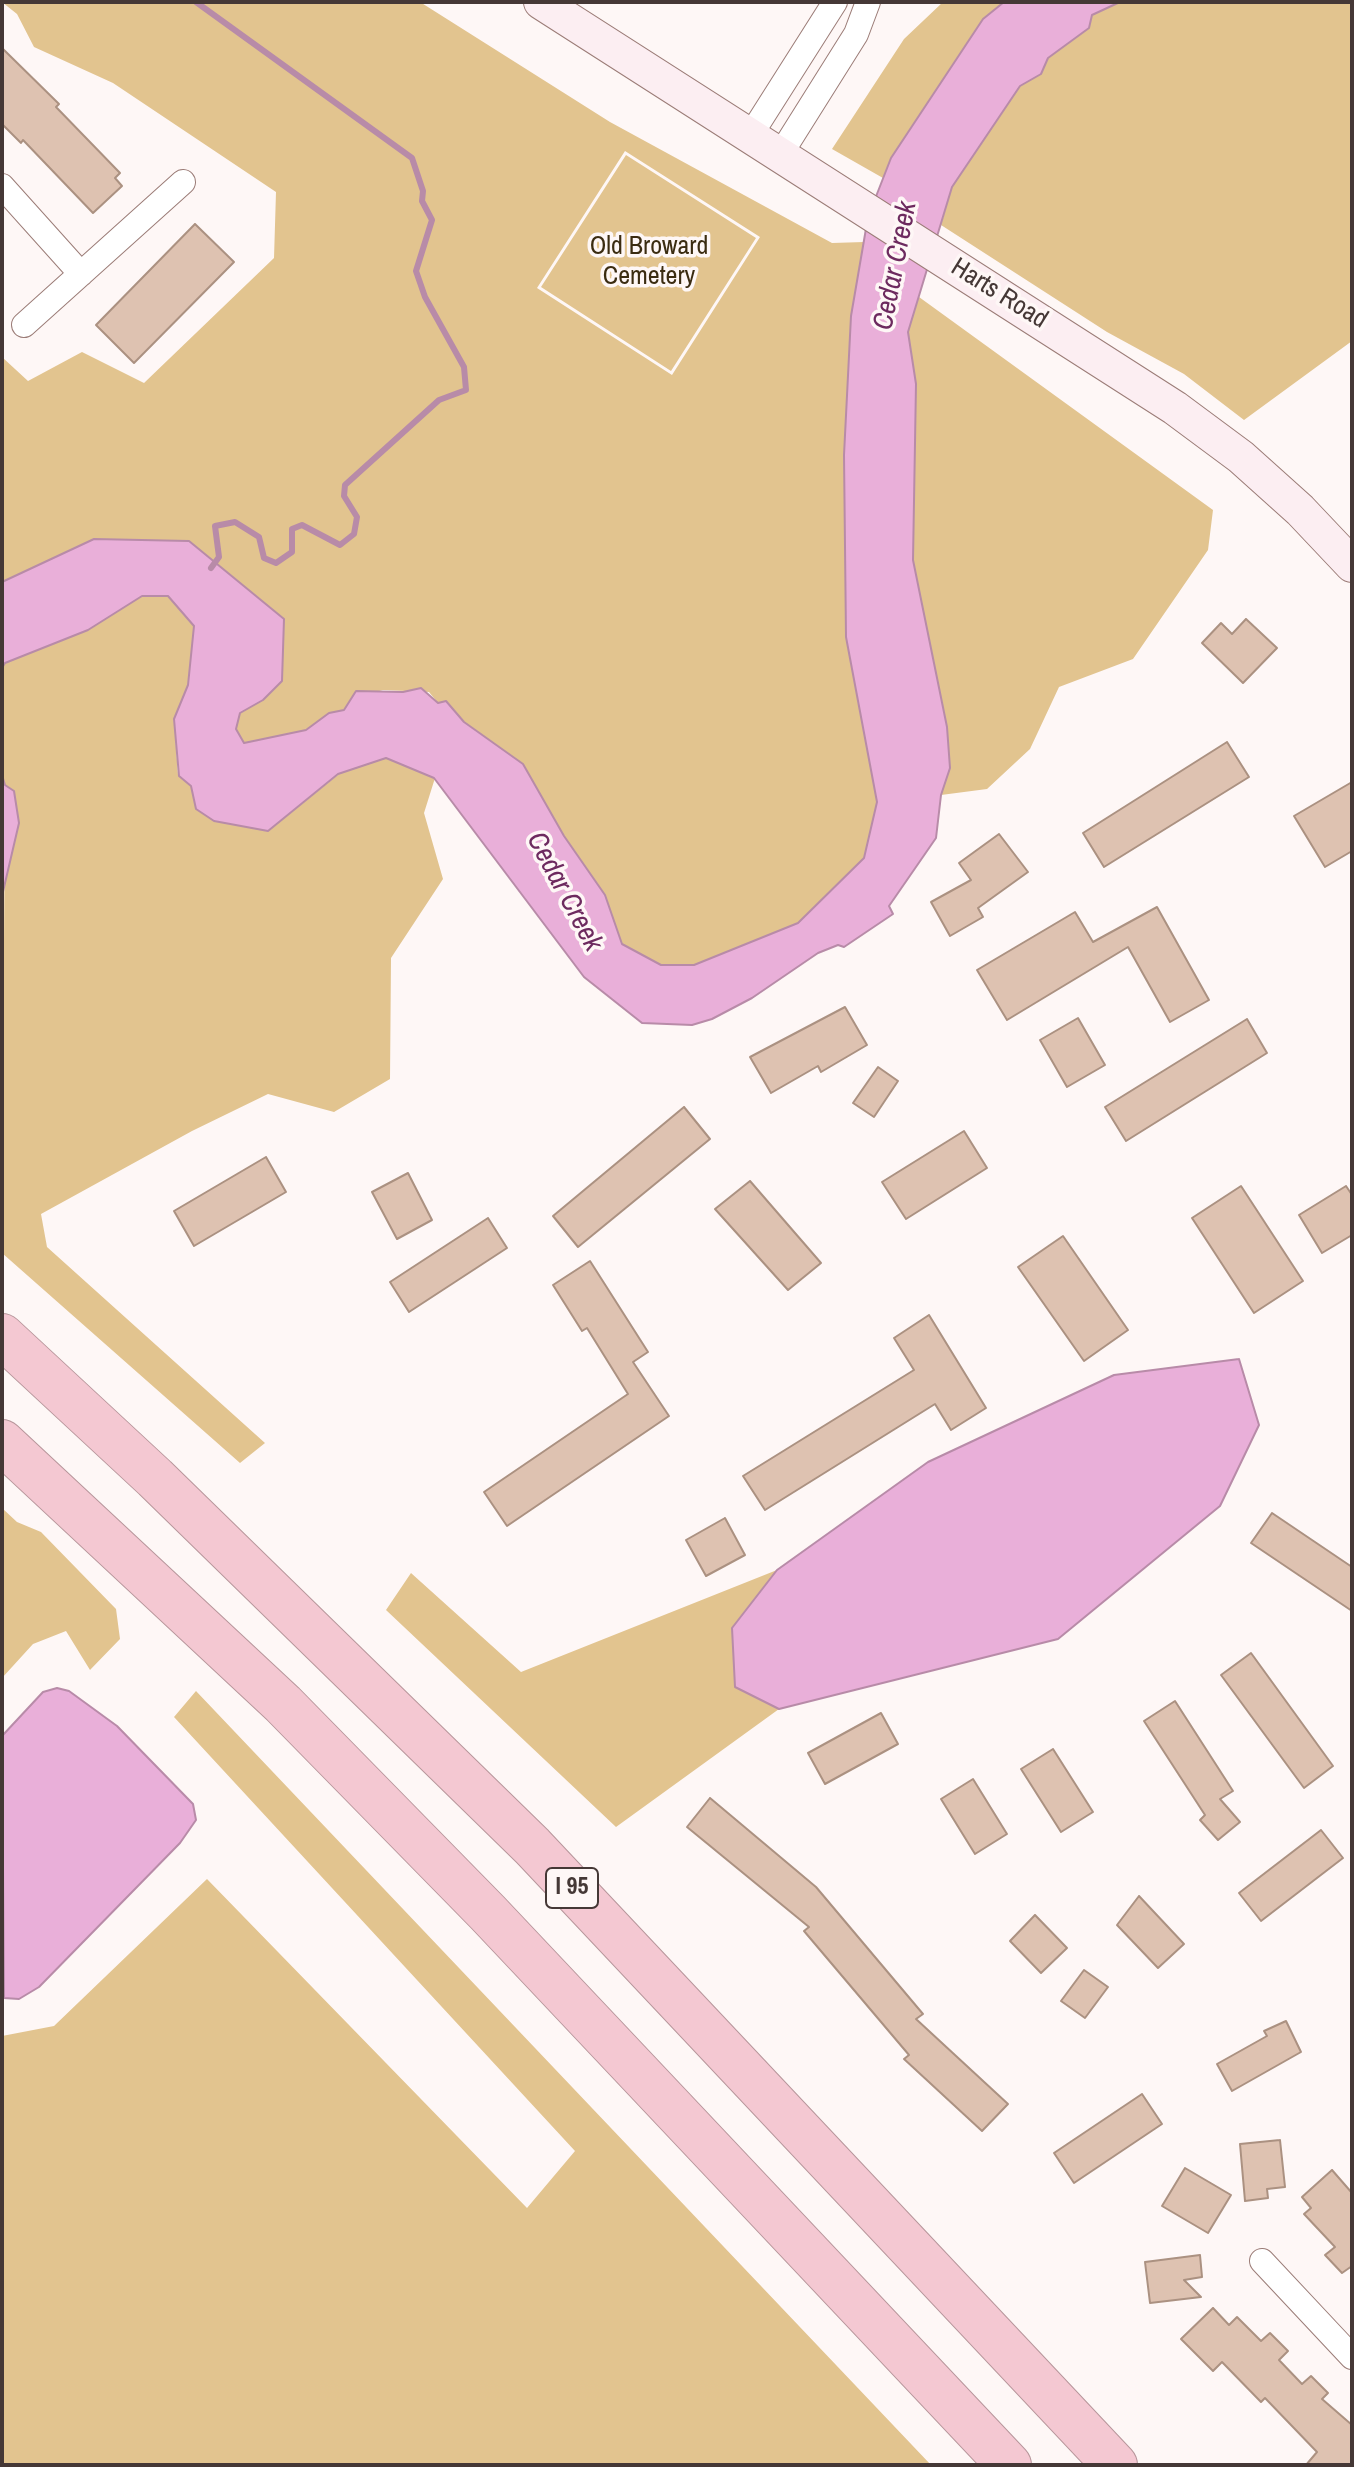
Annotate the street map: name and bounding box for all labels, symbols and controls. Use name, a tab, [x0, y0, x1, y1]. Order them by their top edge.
water label: Cedar Creek	[867, 199, 925, 333]
park label: Old Broward Cemetery	[590, 231, 708, 292]
street label: Harts Road	[945, 252, 1053, 336]
water label: Cedar Creek	[519, 827, 609, 957]
road number: I 95	[546, 1868, 598, 1908]

